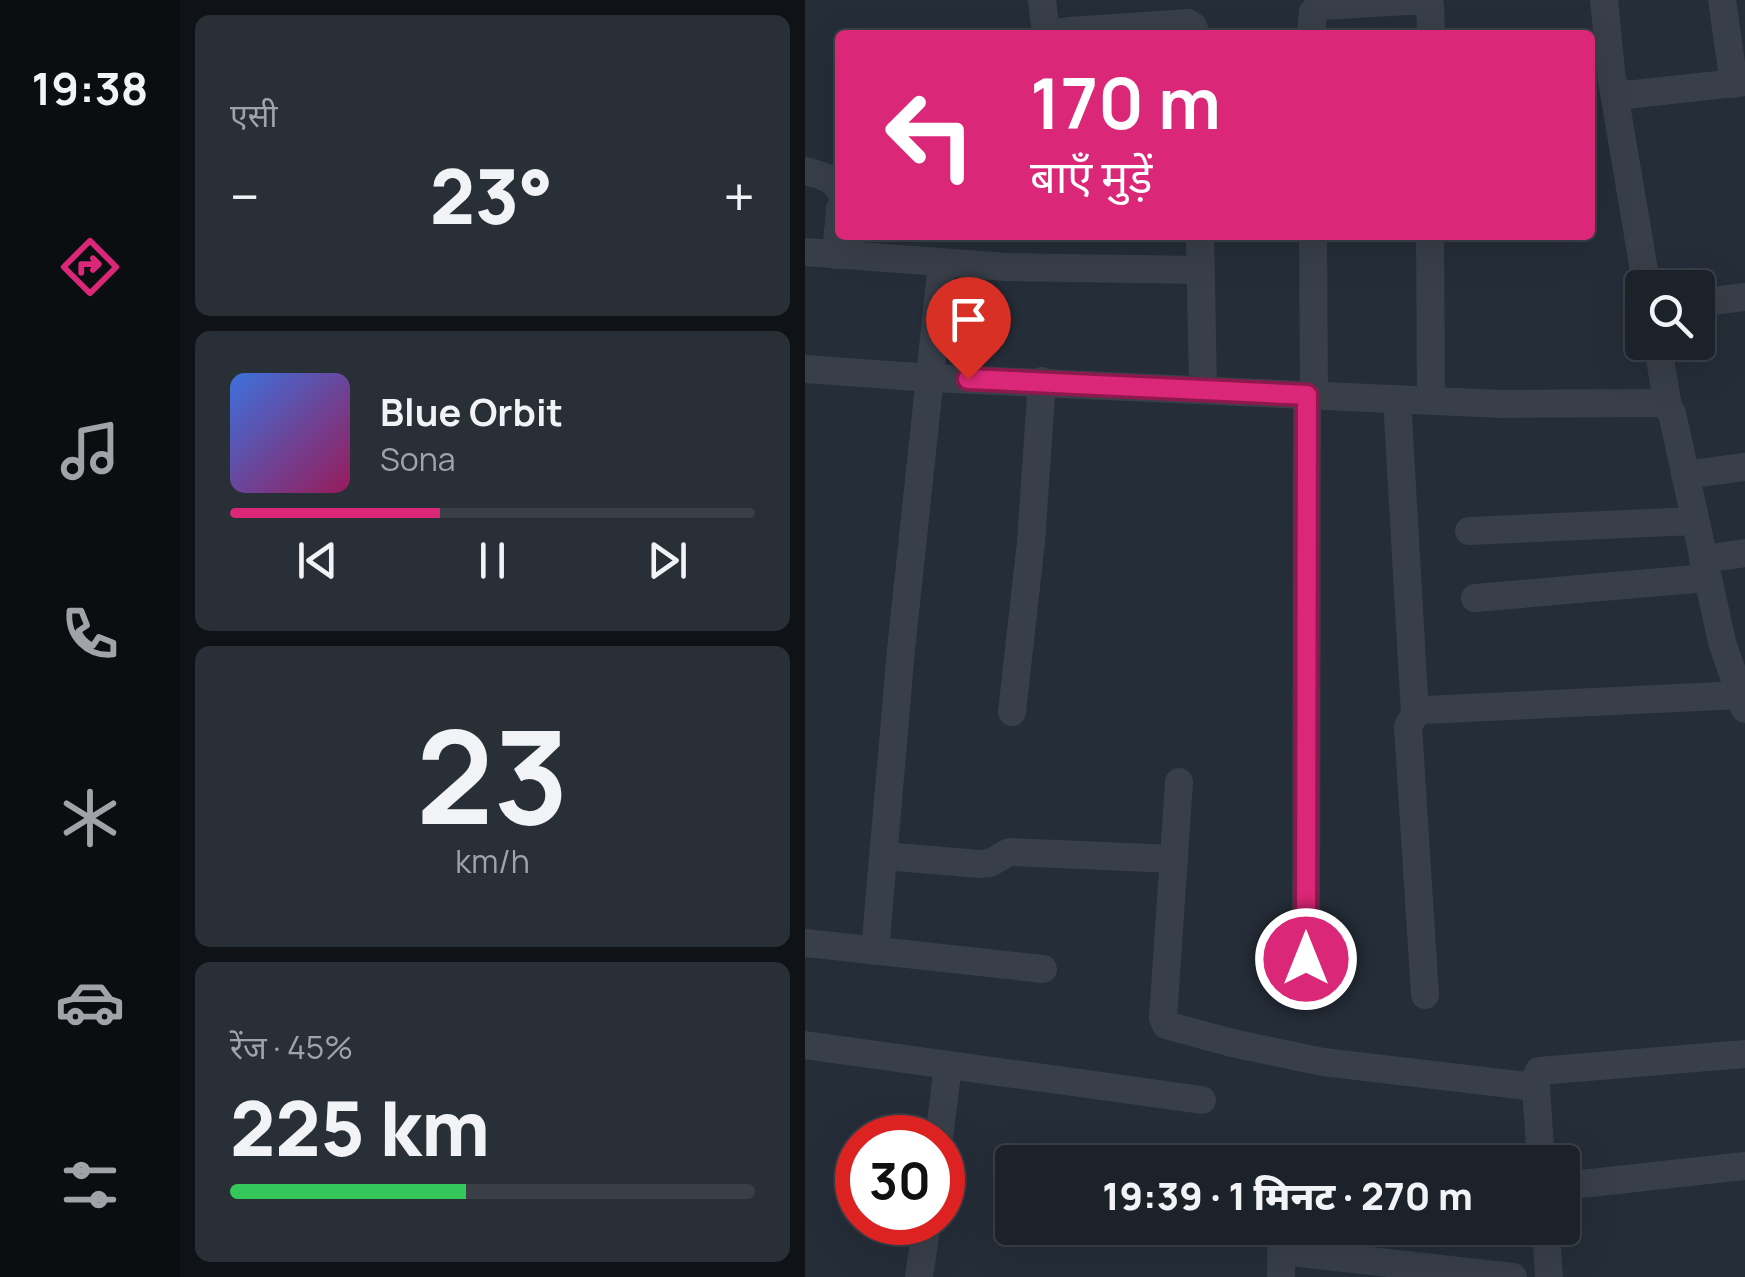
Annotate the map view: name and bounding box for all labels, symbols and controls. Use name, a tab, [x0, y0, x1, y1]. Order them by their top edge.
text: 170 m	[1030, 54, 1221, 150]
text: 19:38	[32, 57, 148, 119]
icon: left	[865, 70, 995, 200]
text: एसी	[230, 93, 278, 137]
text: 23°	[430, 144, 553, 247]
text: बाएँ मुड़ें	[1030, 145, 1152, 207]
text: −	[230, 158, 260, 234]
text: +	[723, 158, 755, 234]
icon: directions	[55, 232, 125, 302]
map controls	[1625, 270, 1715, 360]
button: search	[1625, 270, 1715, 360]
pin	[926, 277, 1011, 380]
icon: arrive	[941, 292, 996, 347]
text: Blue Orbit	[380, 385, 563, 437]
icon: music	[55, 416, 125, 486]
text: Sona	[380, 437, 455, 481]
icon: previous	[290, 533, 345, 588]
icon: pause	[465, 533, 520, 588]
icon: next	[640, 533, 695, 588]
icon: phone	[55, 599, 125, 669]
text: 23	[416, 685, 569, 863]
icon: climate	[55, 783, 125, 853]
text: km/h	[455, 839, 530, 883]
position arrow	[1254, 907, 1358, 1011]
icon: car	[55, 967, 125, 1037]
text: रेंज · 45%	[230, 1025, 353, 1069]
text: 225 km	[230, 1076, 490, 1179]
speed limit sign: 30	[835, 1115, 965, 1245]
icon: filters	[55, 1150, 125, 1220]
text: 19:39 · 1 मिनट · 270 m	[1102, 1169, 1473, 1221]

